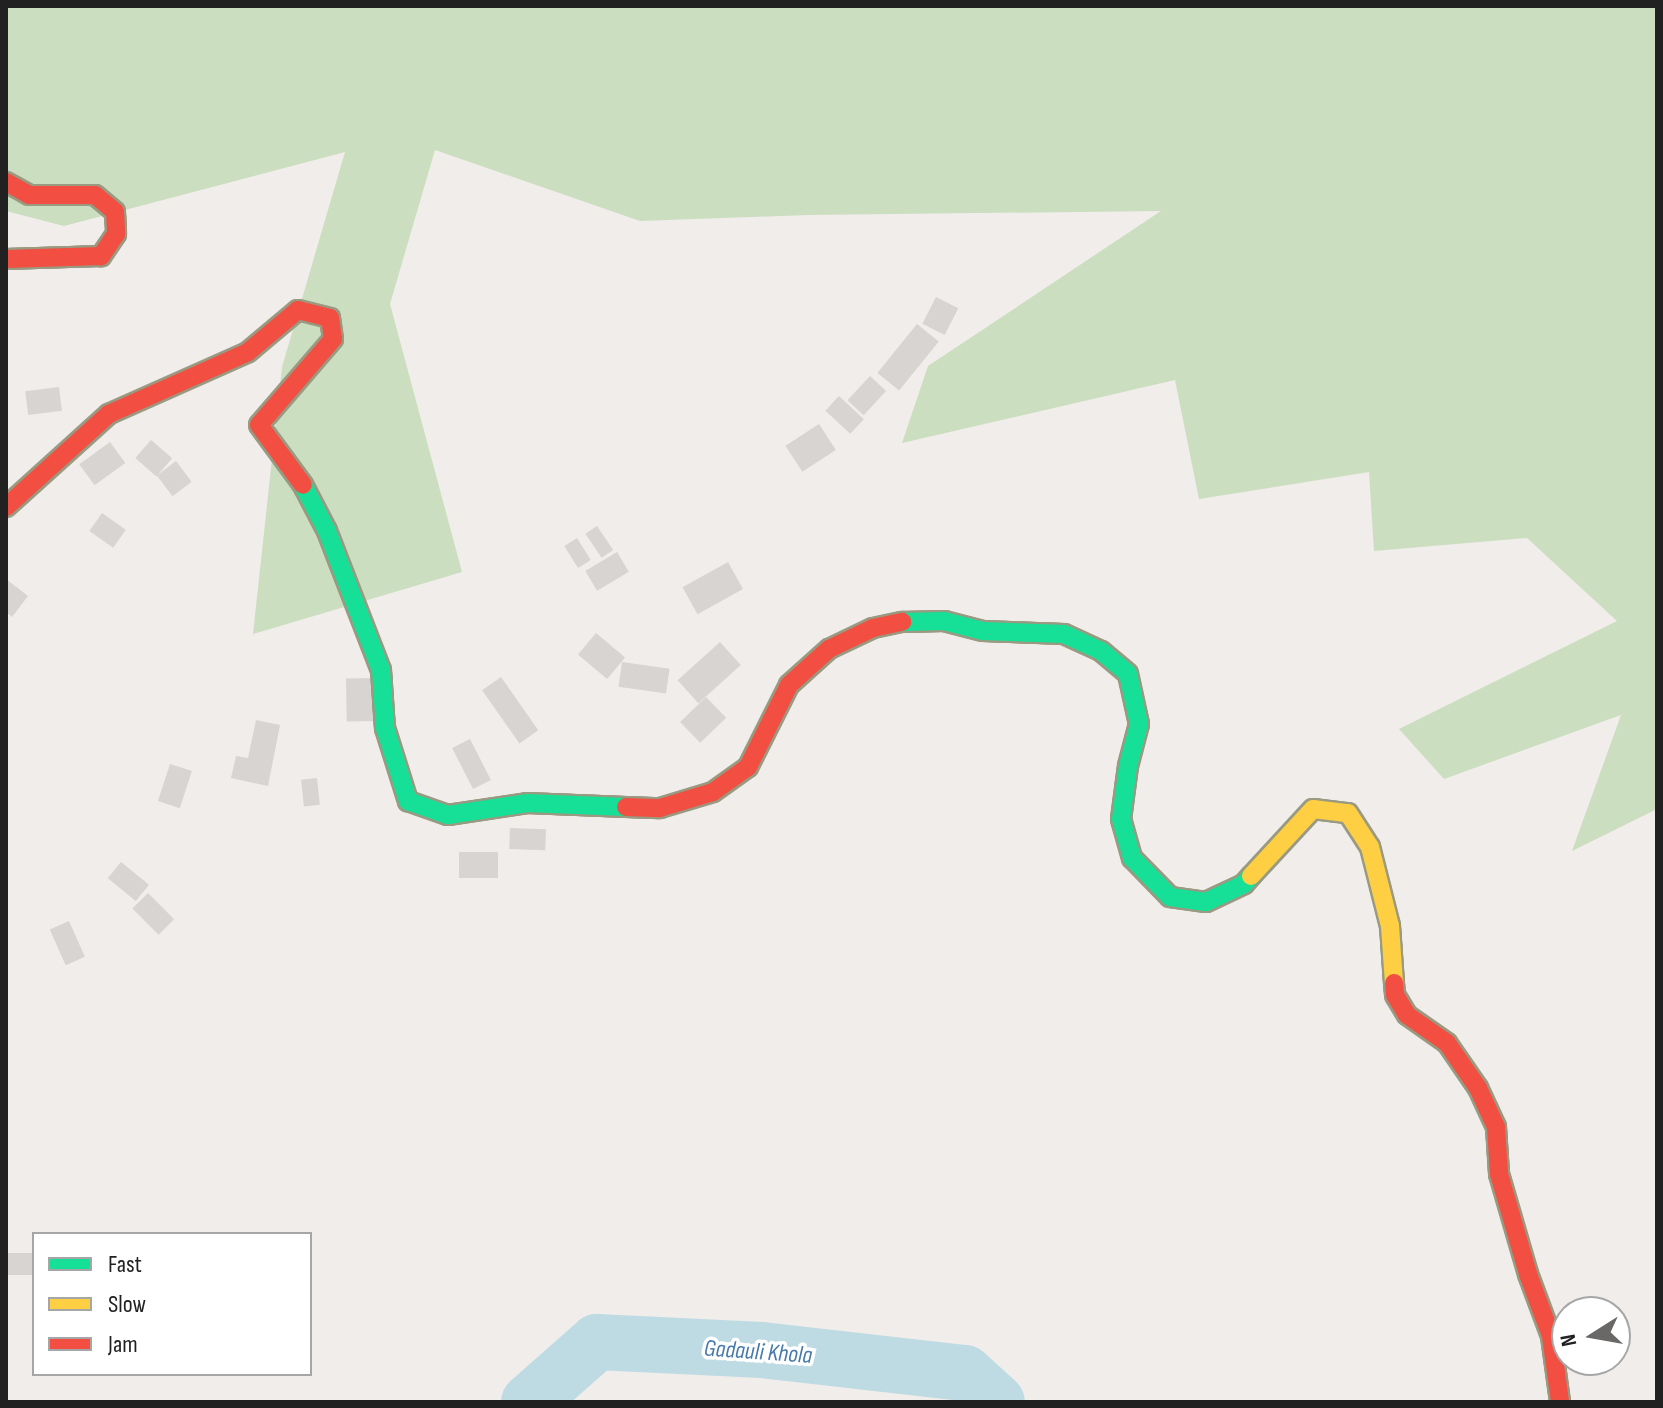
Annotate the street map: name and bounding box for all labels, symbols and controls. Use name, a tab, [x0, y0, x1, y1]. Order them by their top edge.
legend	[32, 1232, 312, 1376]
text: Fast	[108, 1250, 142, 1279]
text: Slow	[108, 1290, 146, 1319]
north arrow	[1551, 1296, 1631, 1376]
text: Jam	[108, 1330, 138, 1359]
text: N	[1555, 1332, 1583, 1349]
water label: Gadauli Khola	[703, 1334, 813, 1370]

